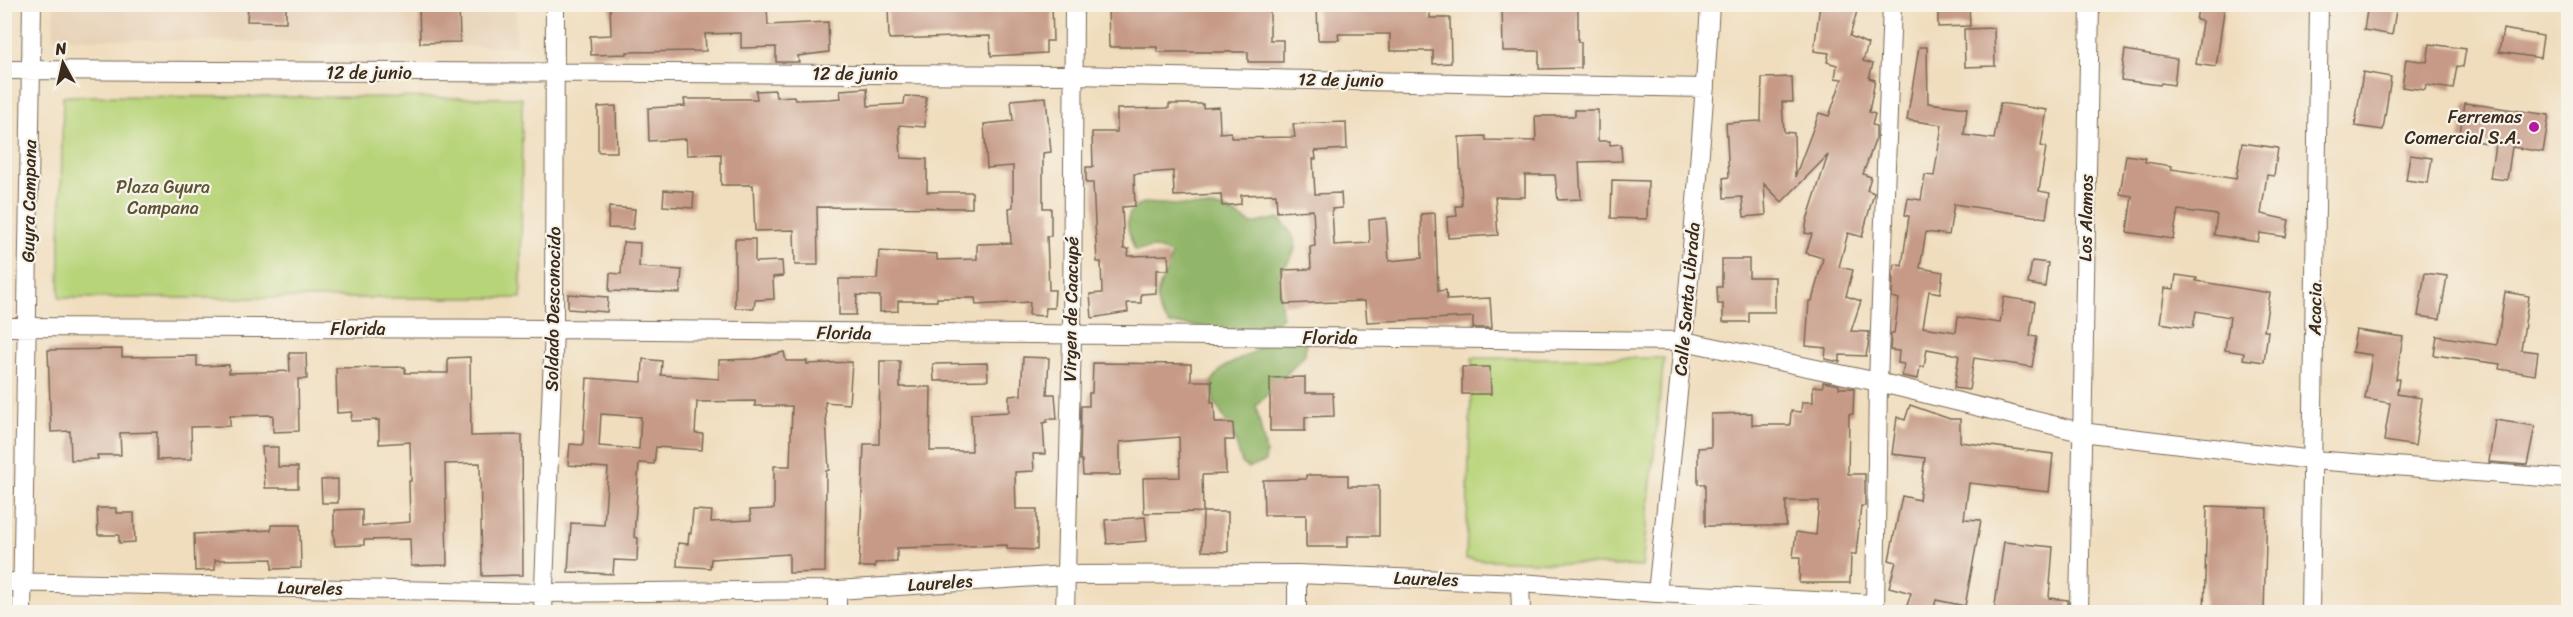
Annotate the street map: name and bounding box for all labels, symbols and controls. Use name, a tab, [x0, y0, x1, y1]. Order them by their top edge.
north arrow	[33, 33, 93, 93]
text: N	[52, 33, 69, 64]
street label: 12 de junio	[326, 57, 412, 89]
street label: 12 de junio	[812, 58, 898, 90]
street label: 12 de junio	[1298, 63, 1384, 97]
place label: Ferremas Comercial S.A.	[2404, 101, 2523, 154]
marker: Ferremas Comercial S.A.	[2527, 120, 2541, 134]
street label: Guyra Campana	[12, 138, 46, 263]
park label: Plaza Gyura Campana	[116, 171, 210, 224]
street label: Los Alamos	[2069, 173, 2103, 262]
street label: Calle Santa Librada	[1664, 221, 1710, 377]
street label: Soldado Desconocido	[536, 226, 570, 392]
street label: Virgen de Caacupé	[1054, 236, 1088, 382]
street label: Acacia	[2299, 282, 2331, 337]
street label: Florida	[331, 313, 385, 345]
street label: Florida	[816, 317, 872, 349]
street label: Florida	[1303, 322, 1357, 354]
street label: Laureles	[1393, 562, 1460, 596]
street label: Laureles	[907, 565, 974, 601]
street label: Laureles	[277, 571, 343, 605]

